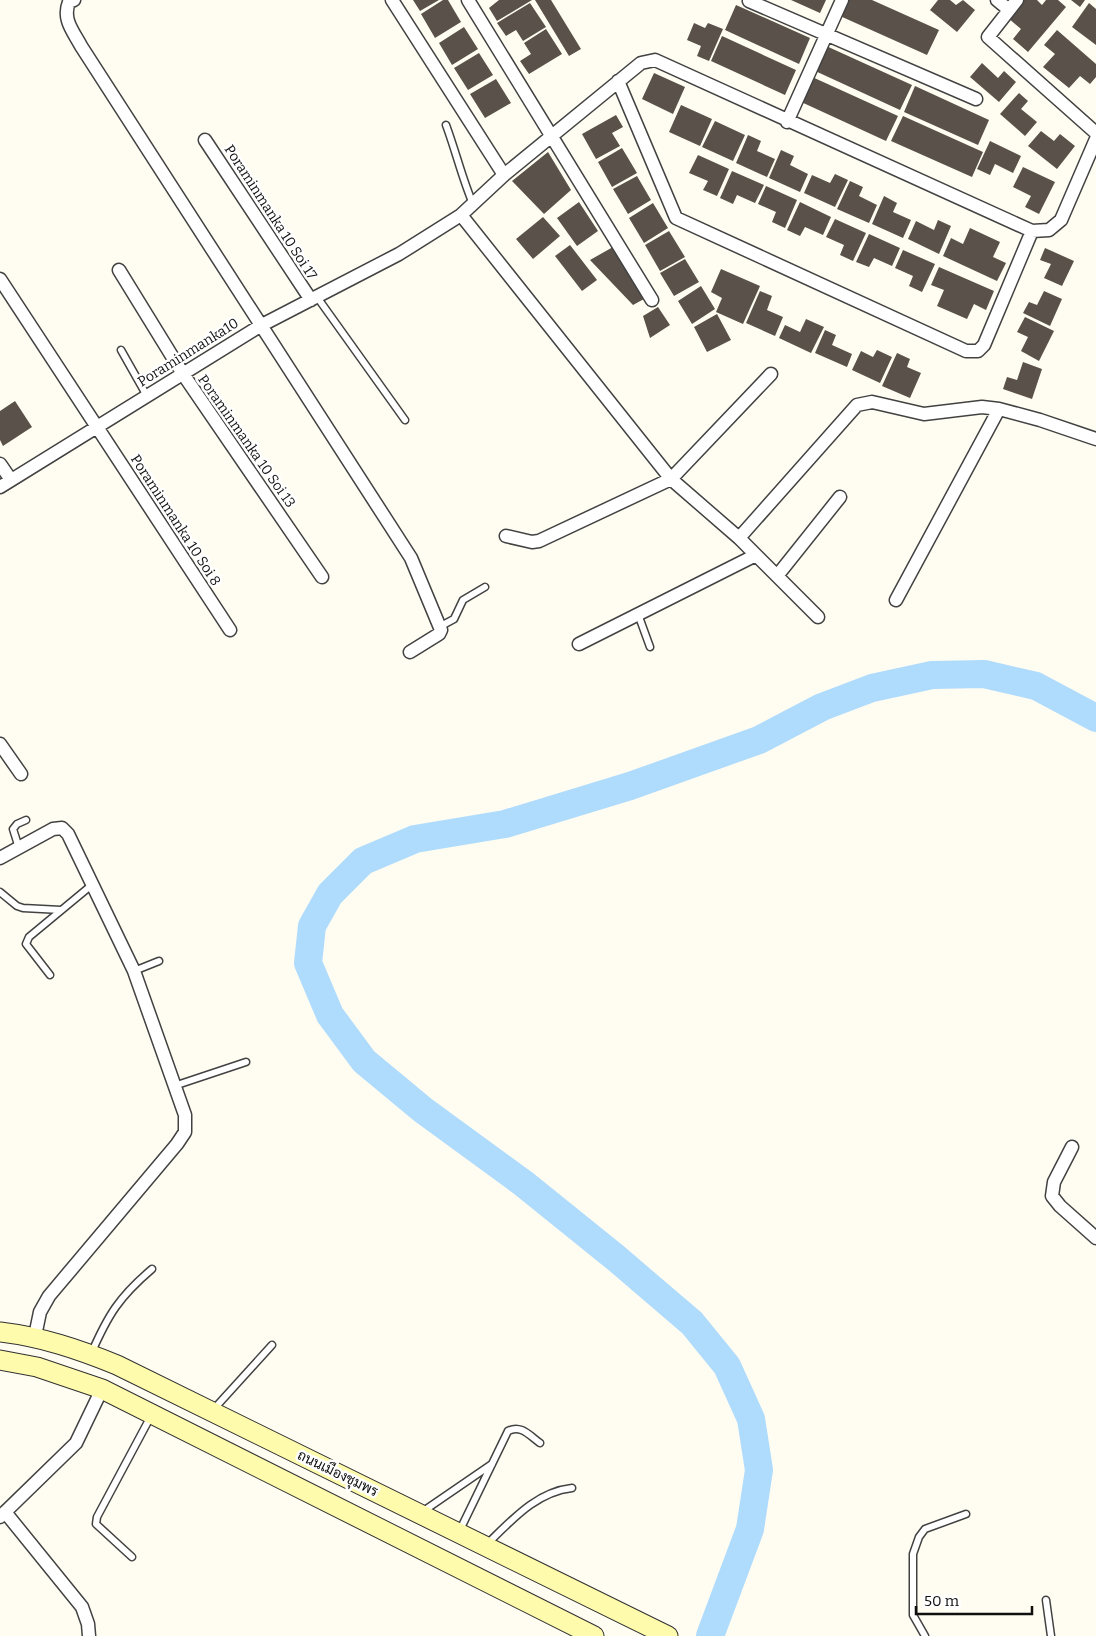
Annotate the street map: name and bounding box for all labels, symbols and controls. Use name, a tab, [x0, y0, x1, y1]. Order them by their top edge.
street label: Poraminmanka 10 Soi 17	[221, 142, 320, 283]
street label: Poraminmanka10	[135, 315, 242, 390]
street label: Poraminmanka 10 Soi 13	[194, 372, 299, 511]
street label: Poraminmanka 10 Soi 8	[127, 452, 224, 589]
street label: ถนนเมืองชุมพร	[294, 1446, 381, 1501]
scale bar	[916, 1584, 1032, 1616]
text: 50 m	[924, 1592, 960, 1610]

